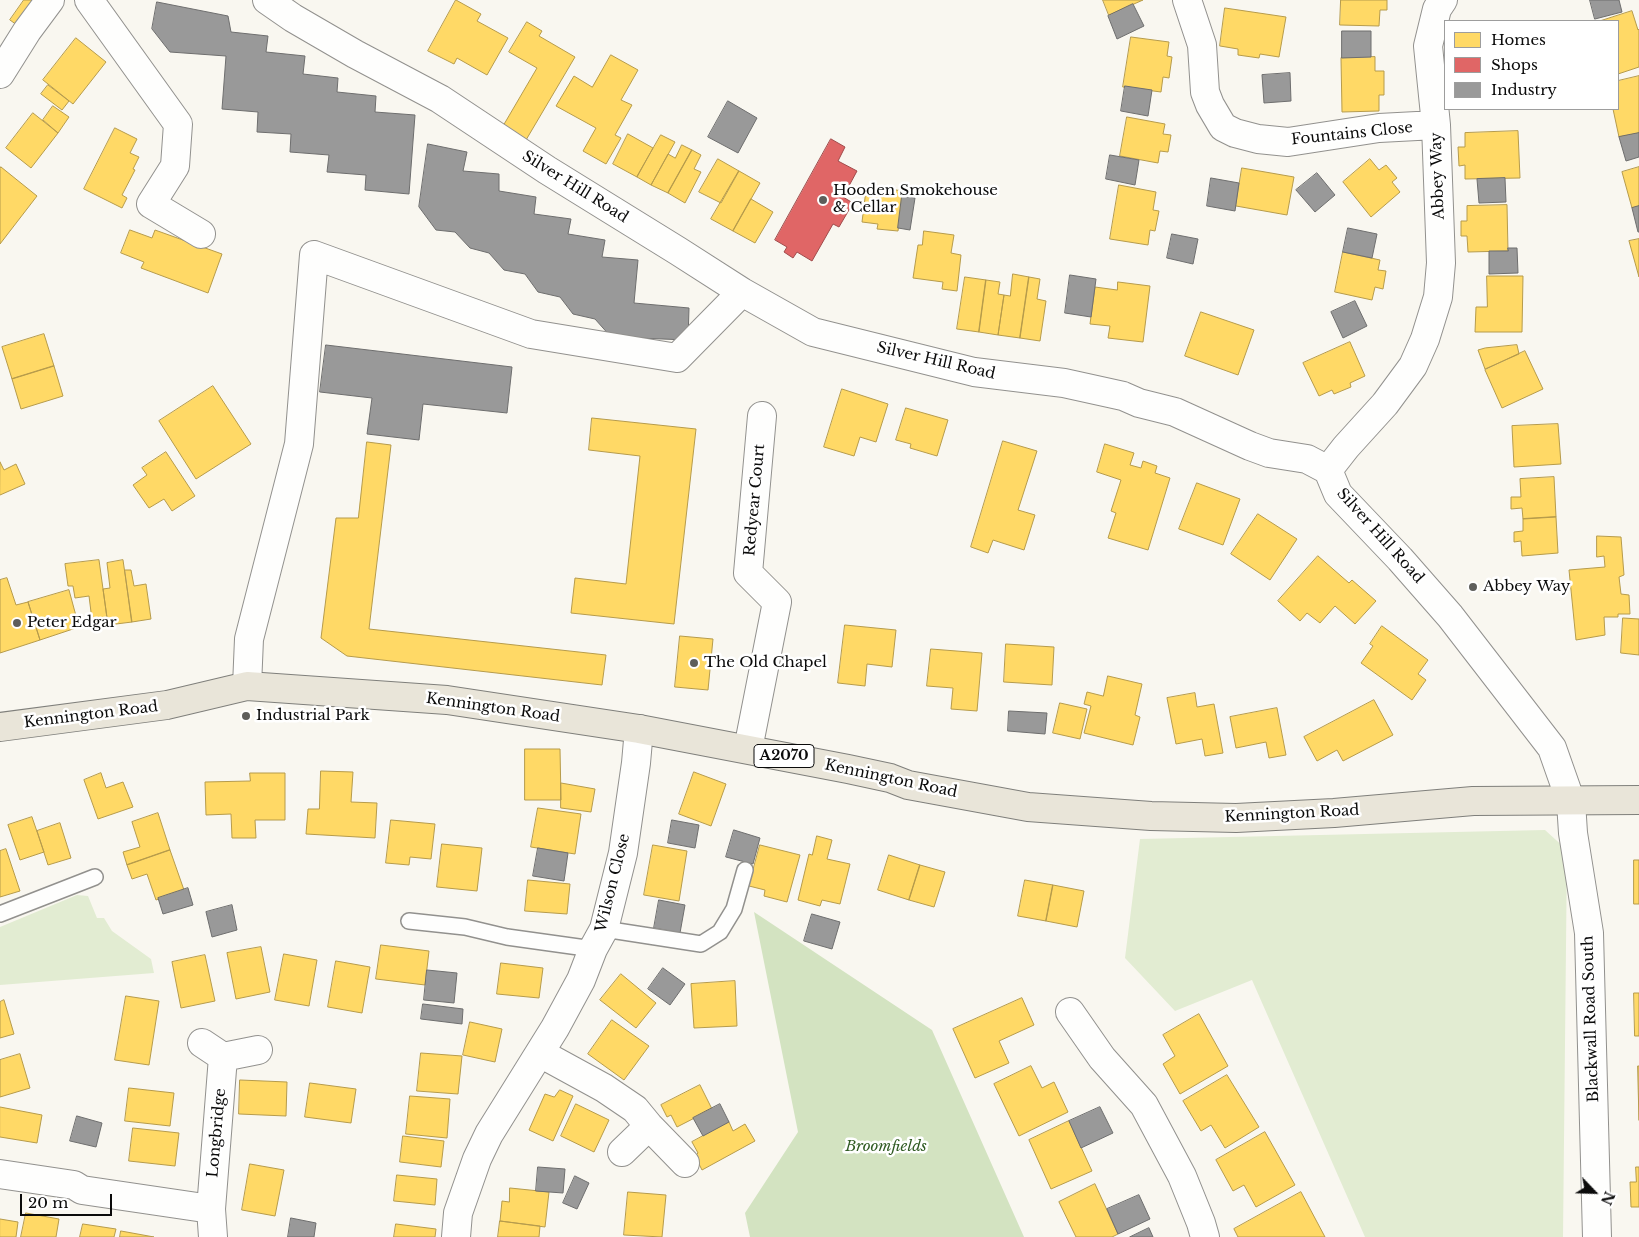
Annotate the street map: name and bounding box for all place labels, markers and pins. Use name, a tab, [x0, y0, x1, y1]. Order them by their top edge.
place label: Hooden Smokehouse & Cellar	[833, 182, 998, 217]
marker: Hooden Smokehouse & Cellar	[817, 194, 829, 206]
place label: Abbey Way	[1483, 578, 1570, 596]
marker: Abbey Way	[1467, 581, 1479, 593]
place label: Peter Edgar	[27, 614, 117, 632]
marker: Peter Edgar	[11, 617, 23, 629]
place label: The Old Chapel	[704, 654, 827, 672]
marker: The Old Chapel	[688, 657, 700, 669]
place label: Industrial Park	[256, 707, 370, 725]
marker: Industrial Park	[240, 710, 252, 722]

